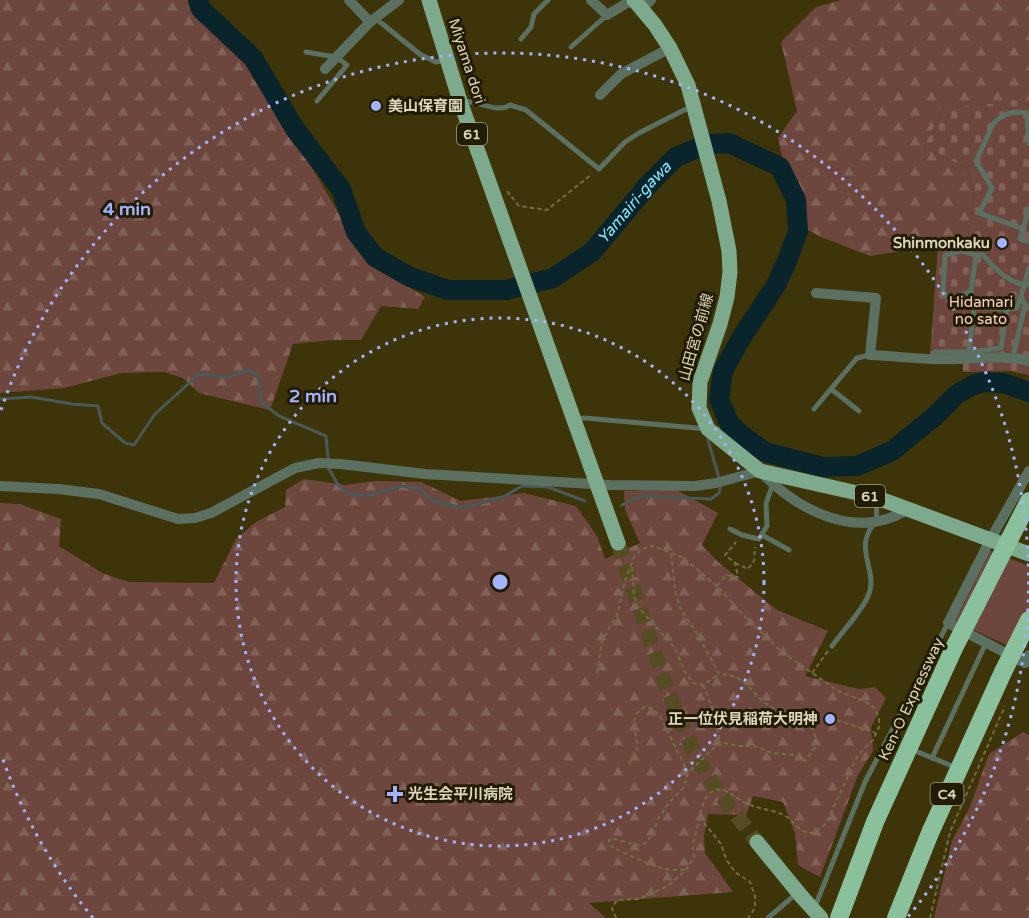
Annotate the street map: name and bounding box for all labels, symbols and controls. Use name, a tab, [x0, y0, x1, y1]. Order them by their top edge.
street label: Miyama dori	[445, 16, 489, 106]
place label: 美山保育園	[388, 97, 463, 115]
marker: 美山保育園	[369, 99, 383, 113]
road number: 61	[457, 123, 487, 145]
water label: Yamairi-gawa	[593, 157, 676, 248]
text: 4 min	[103, 198, 151, 220]
place label: Shinmonkaku	[893, 234, 990, 252]
marker: Shinmonkaku	[995, 236, 1009, 250]
street label: 山田宮の前線	[675, 291, 717, 383]
park label: Hidamari no sato	[949, 293, 1013, 328]
text: 2 min	[289, 385, 337, 407]
road number: 61	[855, 485, 885, 507]
centre of rings	[490, 572, 510, 592]
street label: Ken-O Expressway	[875, 635, 947, 763]
place label: 正一位伏見稲荷大明神	[668, 710, 818, 728]
marker: 正一位伏見稲荷大明神	[823, 712, 837, 726]
road number: C4	[930, 783, 964, 805]
marker: 光生会平川病院	[386, 785, 404, 803]
place label: 光生会平川病院	[408, 785, 513, 803]

